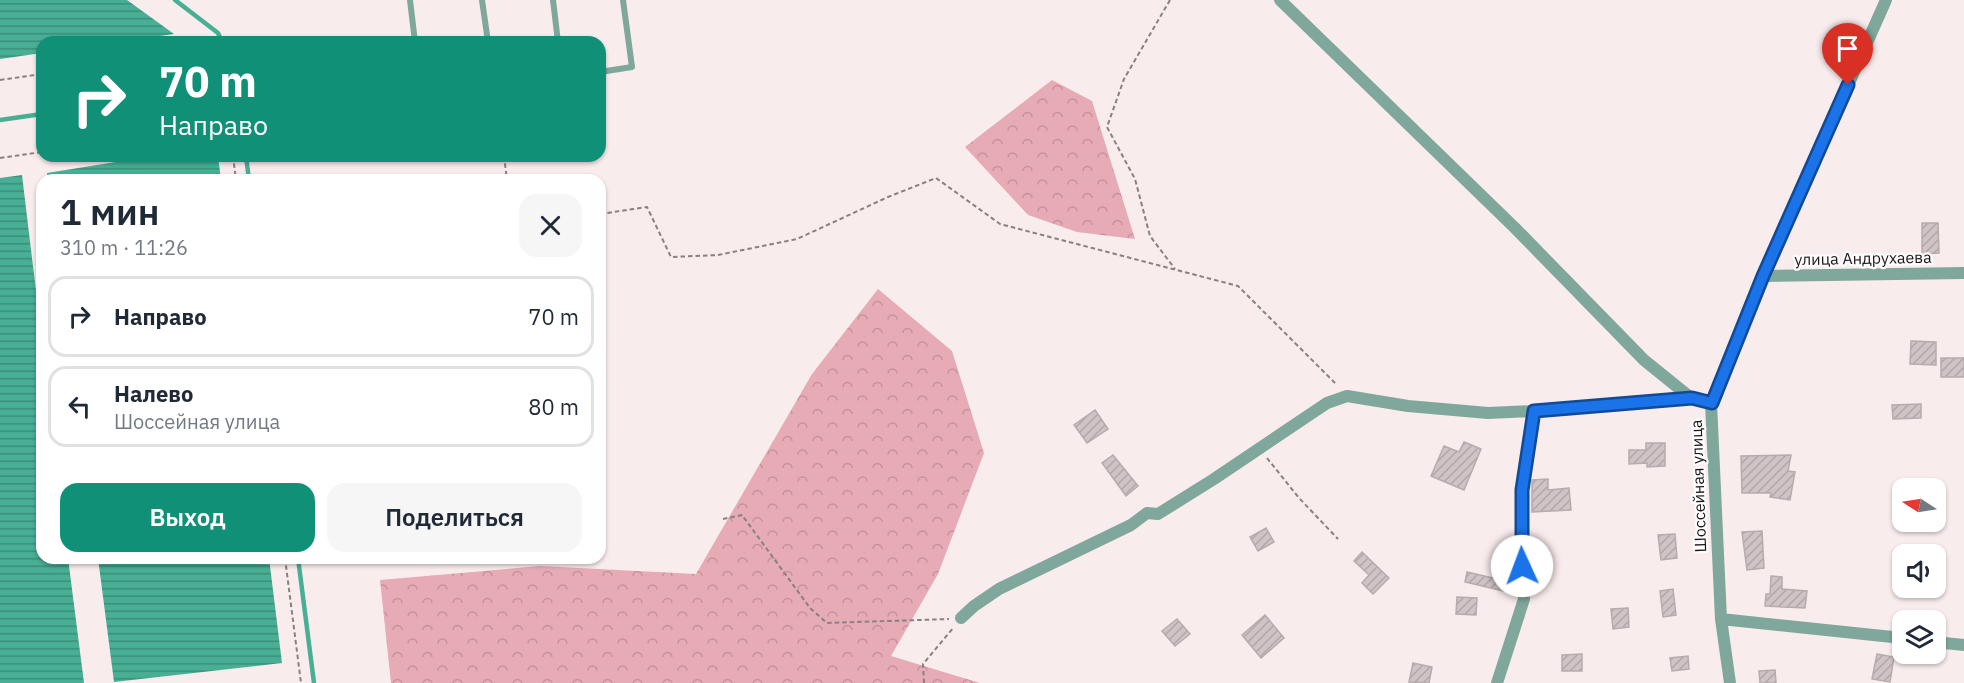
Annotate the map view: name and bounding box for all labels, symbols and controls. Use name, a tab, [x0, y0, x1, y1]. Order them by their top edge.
pin	[1822, 23, 1873, 85]
icon: arrive	[1831, 32, 1864, 65]
text: 70 m	[159, 54, 257, 109]
icon: right	[60, 60, 138, 138]
text: Направо	[159, 107, 268, 142]
text: 1 мин	[60, 188, 159, 235]
button: close	[519, 194, 582, 257]
text: 310 m · 11:26	[60, 234, 188, 261]
street label: улица Андрухаева	[1794, 247, 1932, 269]
icon: right	[63, 300, 96, 333]
text: Направо	[114, 302, 207, 331]
text: 70 m	[528, 302, 579, 331]
text: Налево	[114, 379, 193, 408]
icon: left	[63, 390, 96, 423]
text: 80 m	[528, 392, 579, 421]
text: Шоссейная улица	[114, 408, 280, 435]
street label: Шоссейная улица	[1686, 419, 1710, 553]
north arrow	[1892, 478, 1946, 532]
map controls	[1892, 478, 1946, 664]
button: Выход	[60, 483, 315, 552]
button: Поделиться	[327, 483, 582, 552]
position arrow	[1490, 534, 1554, 598]
button: sound	[1892, 544, 1946, 598]
button: layers	[1892, 610, 1946, 664]

